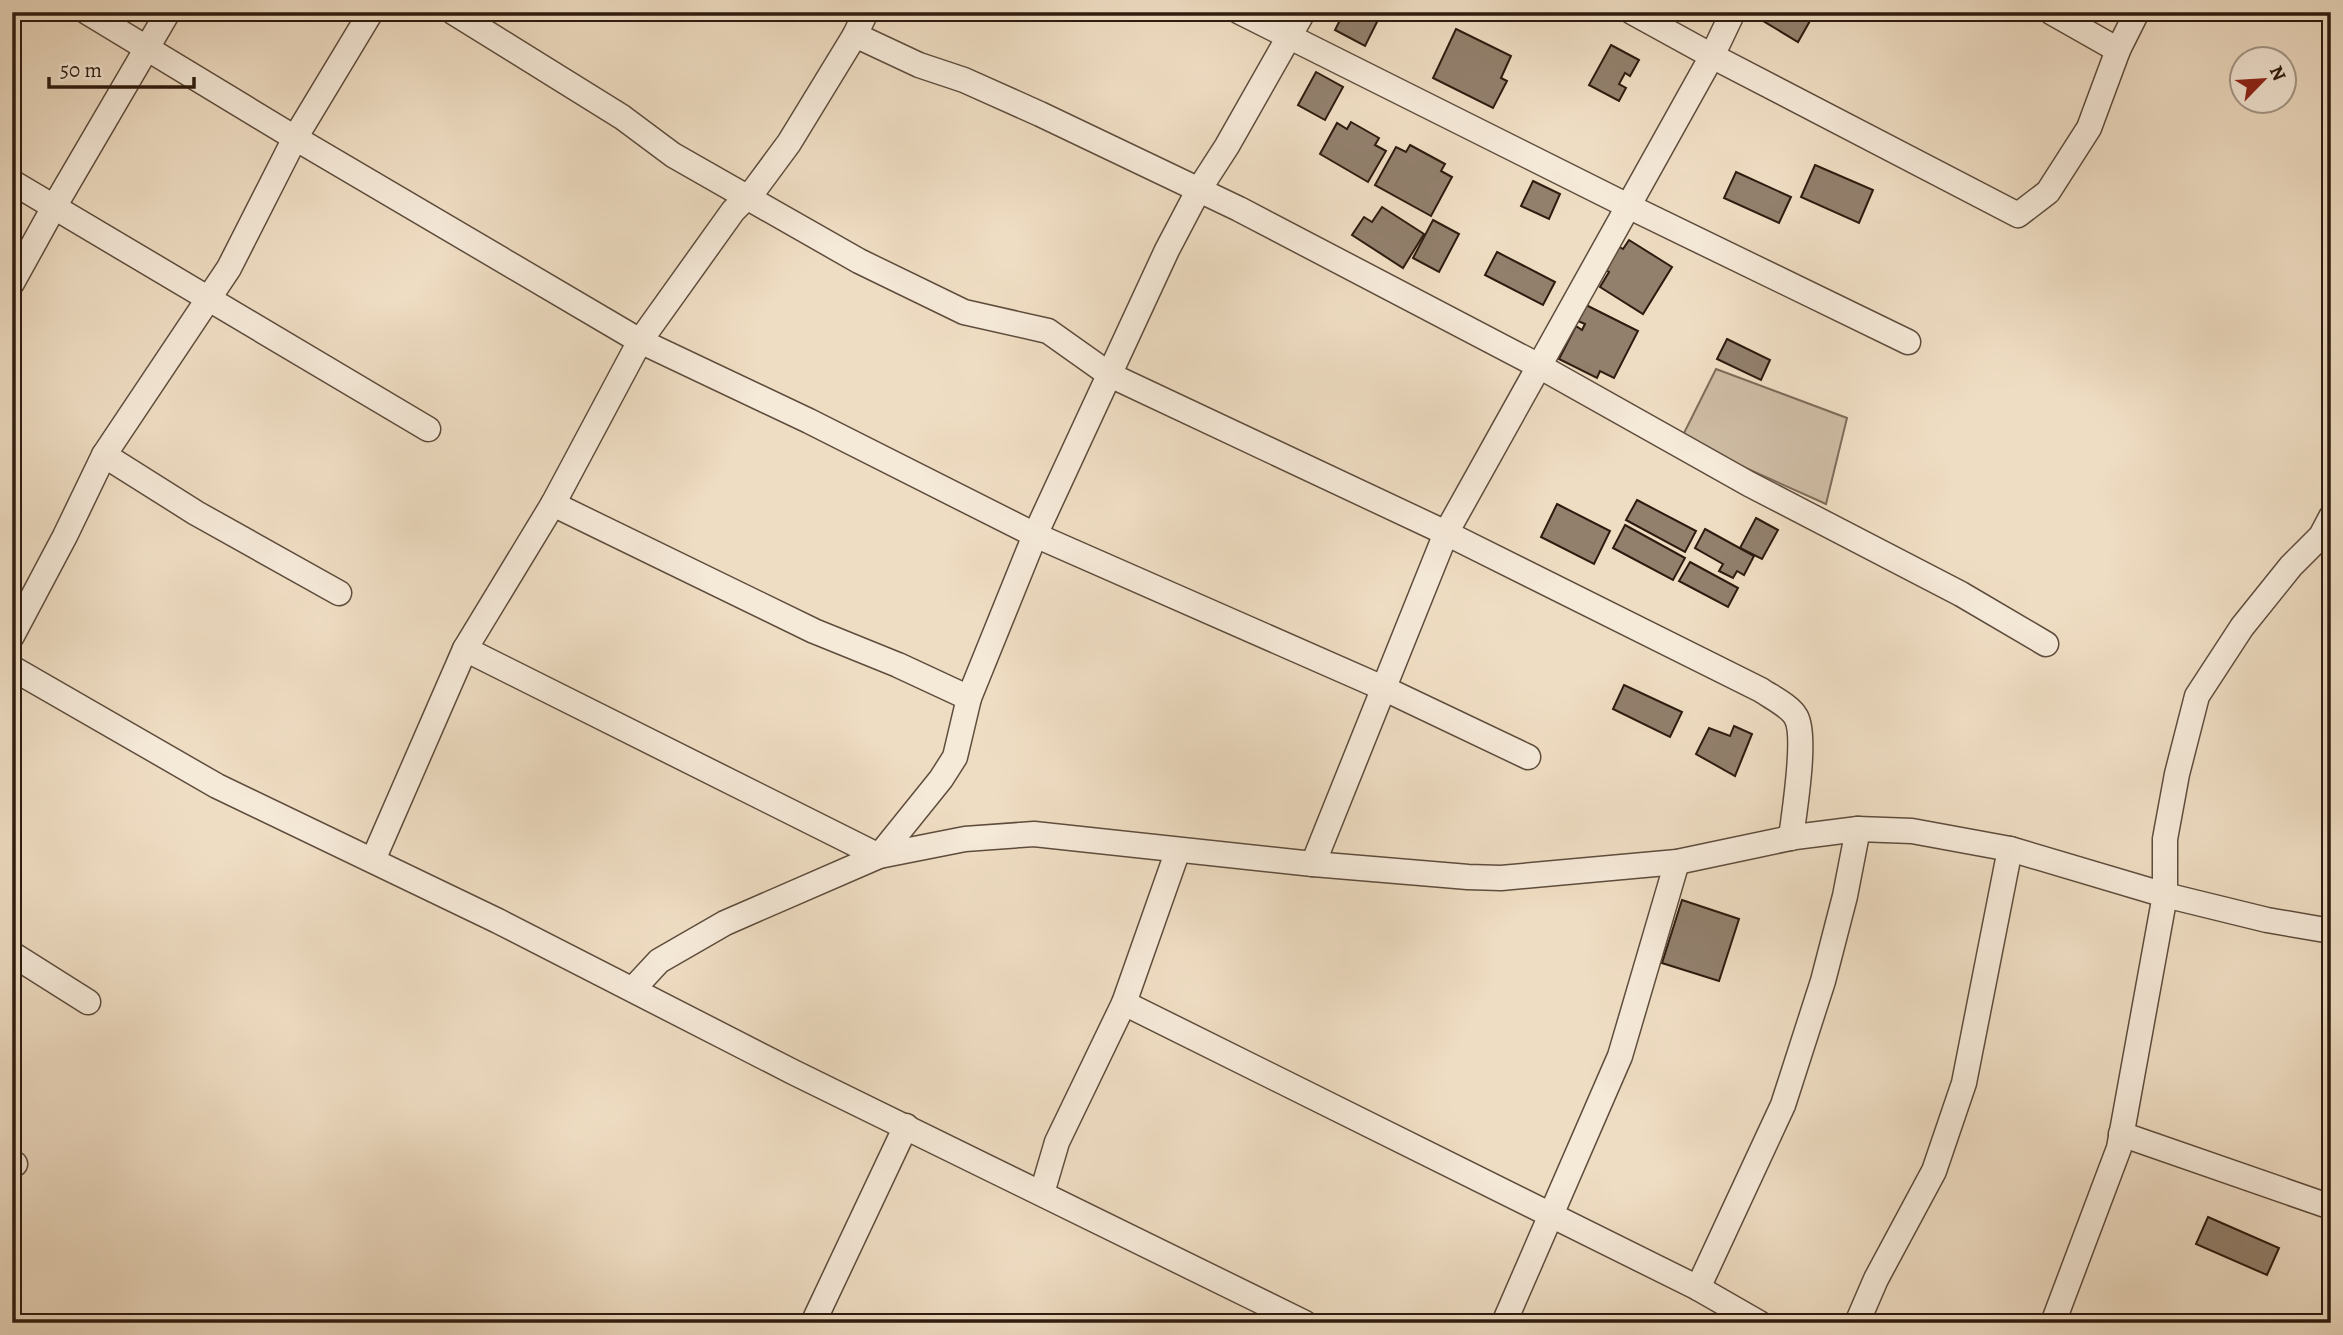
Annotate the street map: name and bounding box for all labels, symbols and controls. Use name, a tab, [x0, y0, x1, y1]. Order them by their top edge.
scale bar	[49, 46, 194, 90]
north arrow	[2228, 46, 2298, 116]
text: 50 m	[60, 56, 102, 84]
text: N	[2263, 61, 2292, 85]

